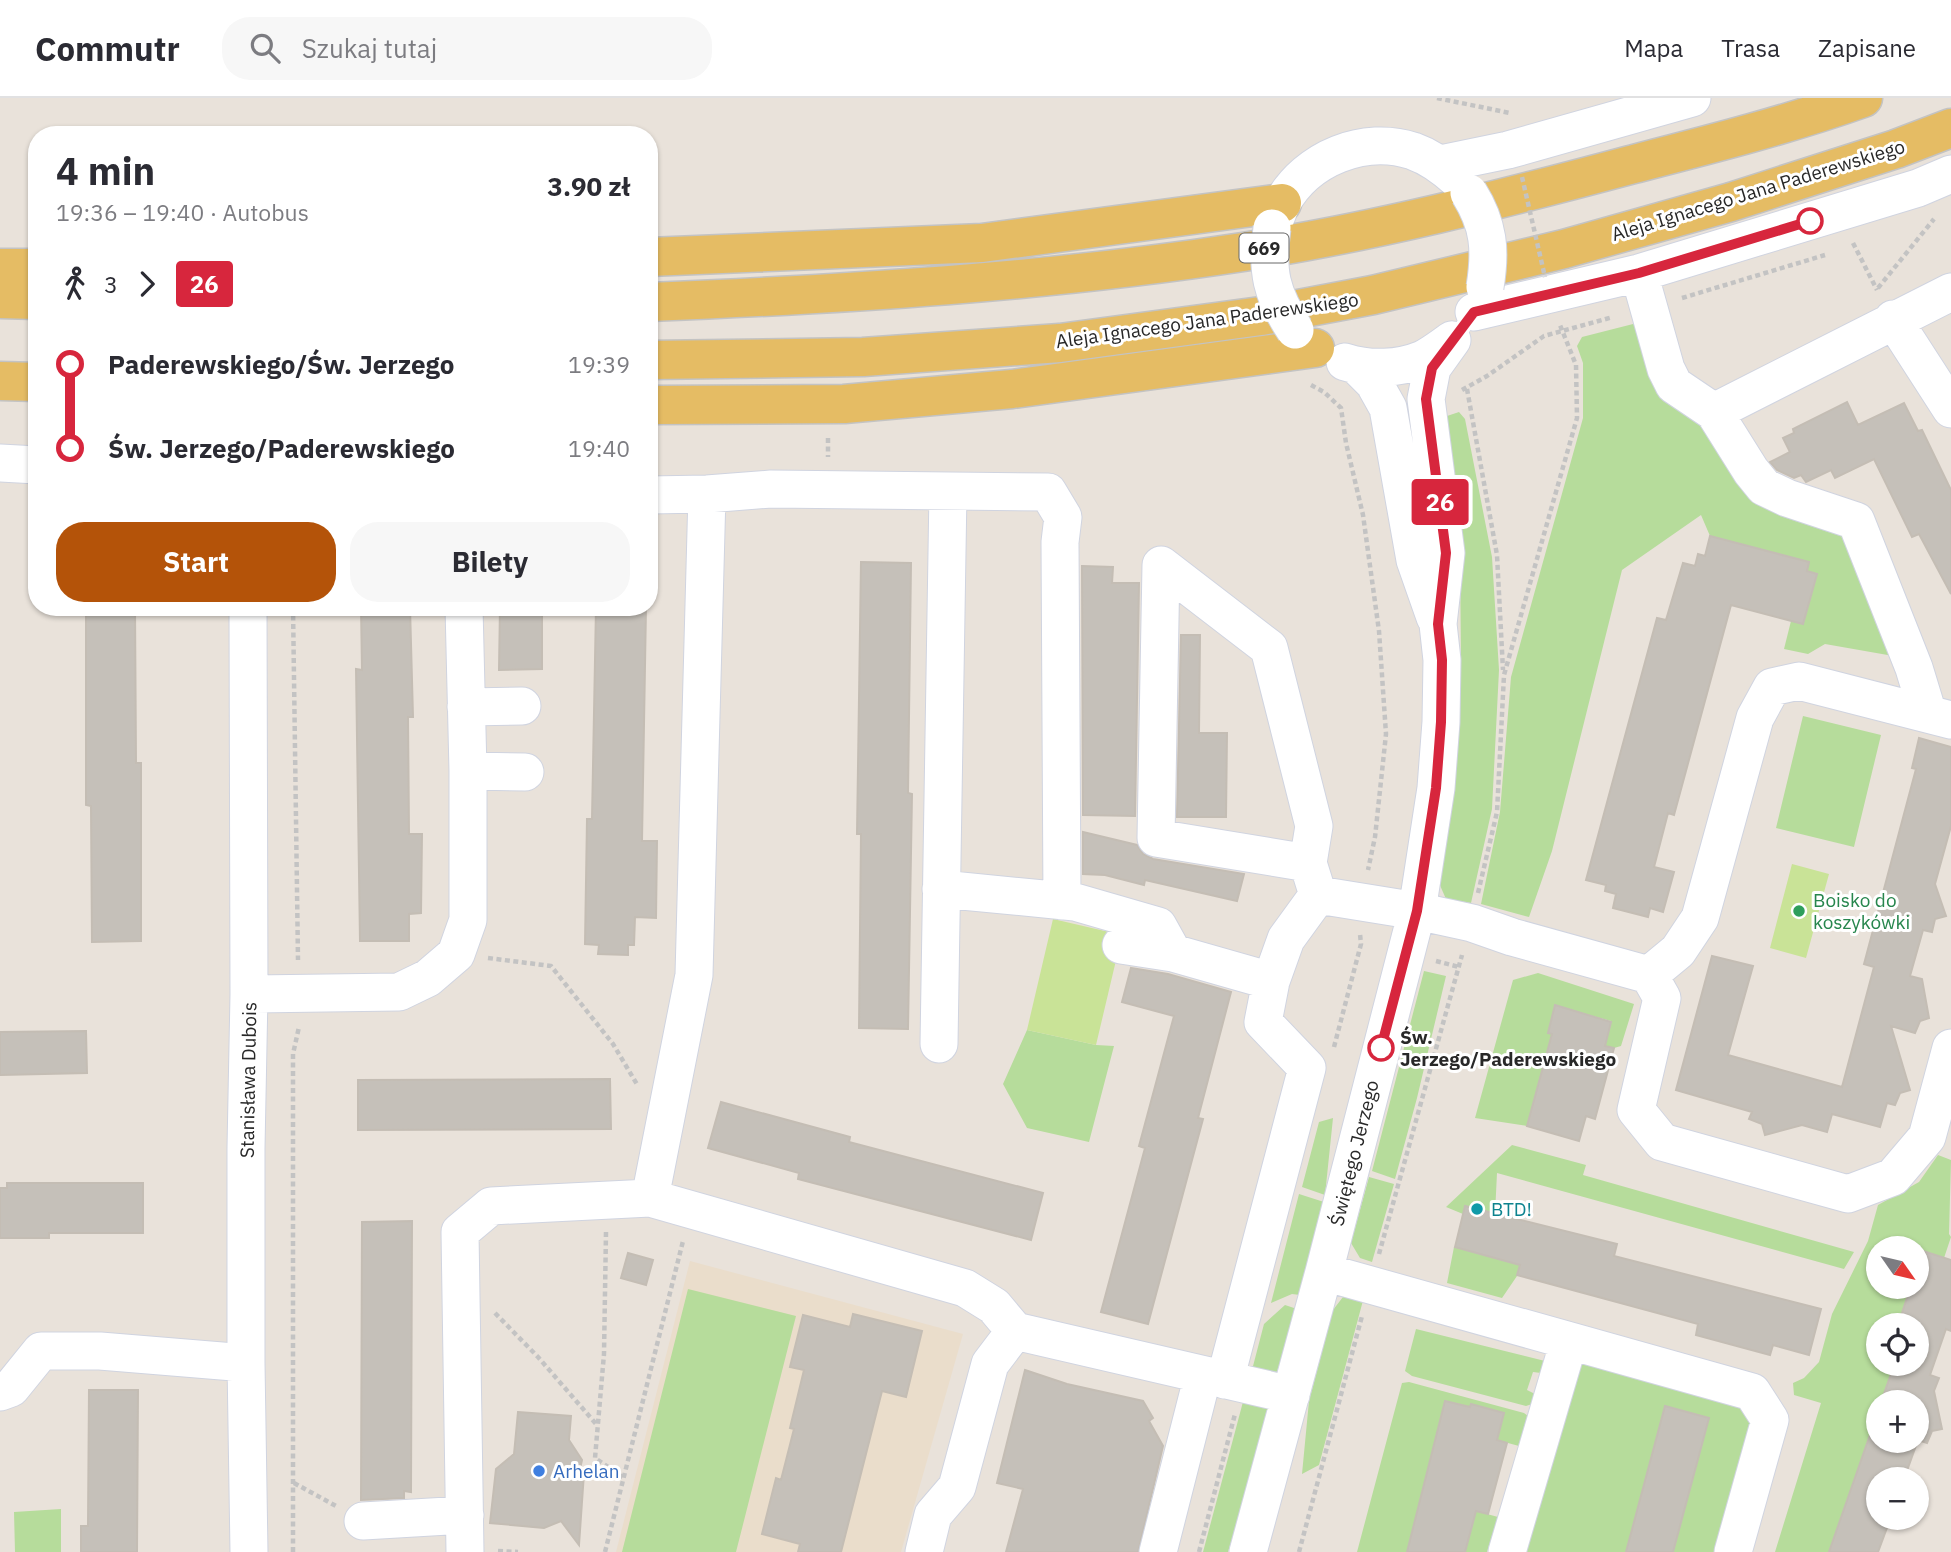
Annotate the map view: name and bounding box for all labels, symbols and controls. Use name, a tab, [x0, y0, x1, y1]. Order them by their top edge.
search box	[222, 17, 712, 80]
text: Commutr	[35, 27, 180, 70]
icon: search	[246, 29, 284, 67]
text: Szukaj tutaj	[302, 31, 437, 65]
text: Mapa	[1624, 32, 1683, 64]
text: Trasa	[1721, 32, 1780, 64]
text: Zapisane	[1818, 32, 1916, 64]
street label: Aleja Ignacego Jana Paderewskiego	[1608, 134, 1908, 246]
text: 4 min	[56, 146, 155, 195]
text: 3.90 zł	[547, 169, 630, 203]
text: 19:36 – 19:40 · Autobus	[56, 197, 309, 227]
unlabelled marker	[1797, 208, 1823, 234]
road number: 669	[1240, 233, 1288, 262]
icon: walk	[56, 265, 94, 303]
icon: forward	[128, 265, 166, 303]
text: 26	[190, 268, 219, 300]
text: 3	[104, 269, 118, 299]
street label: Aleja Ignacego Jana Paderewskiego	[1054, 287, 1360, 353]
text: Paderewskiego/Św. Jerzego	[108, 347, 454, 381]
text: 19:39	[568, 349, 630, 379]
text: Św. Jerzego/Paderewskiego	[108, 431, 455, 465]
text: 19:40	[568, 433, 630, 463]
line badge: 26	[1408, 479, 1472, 525]
text: 26	[1426, 486, 1454, 518]
button: Start	[56, 522, 336, 602]
button: Bilety	[350, 522, 630, 602]
place label: Boisko do koszykówki	[1813, 888, 1910, 934]
marker: Boisko do koszykówki	[1791, 903, 1807, 919]
street label: Stanisława Dubois	[235, 1002, 261, 1158]
place label: Św. Jerzego/Paderewskiego	[1400, 1025, 1616, 1071]
marker: Św. Jerzego/Paderewskiego	[1368, 1035, 1394, 1061]
street label: Świętego Jerzego	[1324, 1078, 1384, 1228]
place label: BTD!	[1491, 1197, 1532, 1221]
marker: BTD!	[1469, 1201, 1485, 1217]
north arrow	[1866, 1236, 1928, 1298]
map controls	[1866, 1236, 1929, 1530]
button: locate	[1866, 1313, 1929, 1376]
button: +	[1866, 1390, 1929, 1453]
place label: Arhelan	[553, 1459, 619, 1483]
marker: Arhelan	[531, 1463, 547, 1479]
button: −	[1866, 1467, 1929, 1530]

